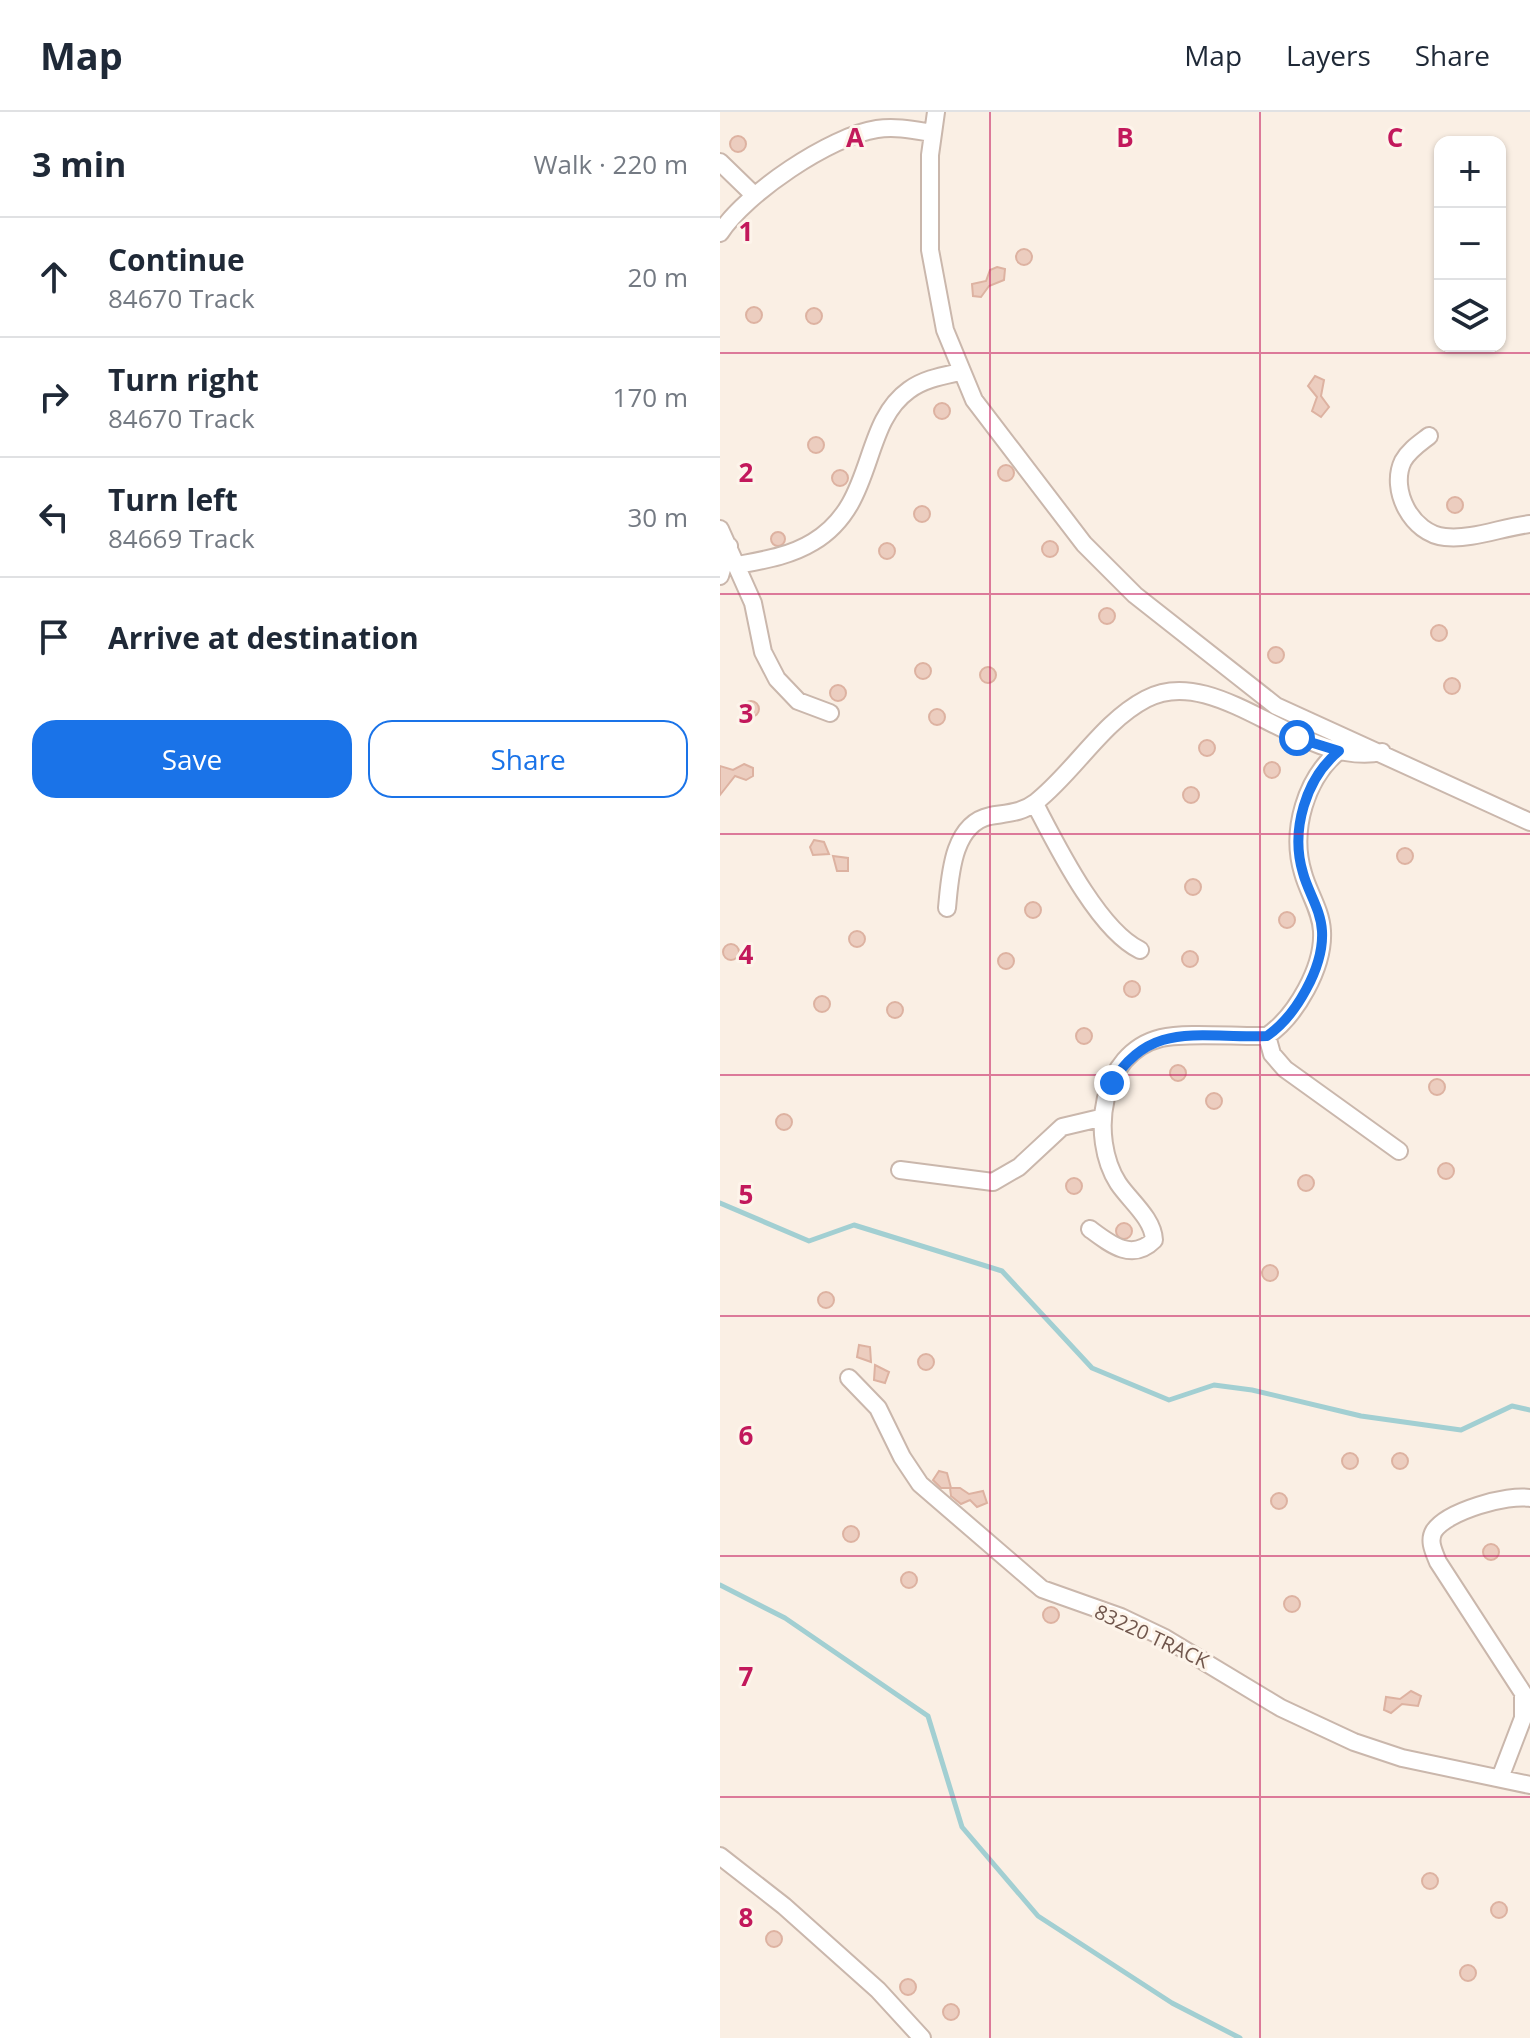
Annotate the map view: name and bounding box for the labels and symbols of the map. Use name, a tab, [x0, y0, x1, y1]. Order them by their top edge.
text: A	[846, 119, 864, 155]
text: B	[1116, 119, 1134, 155]
text: C	[1387, 119, 1403, 155]
text: 1	[739, 213, 753, 249]
text: 2	[739, 454, 754, 490]
text: 3	[739, 695, 753, 731]
route start	[1279, 720, 1315, 756]
text: 4	[739, 936, 754, 972]
route end	[1094, 1065, 1130, 1101]
text: 5	[739, 1176, 753, 1212]
text: 6	[739, 1417, 754, 1453]
street label: 83220 TRACK	[1090, 1598, 1214, 1675]
text: 7	[739, 1658, 754, 1694]
text: 8	[739, 1899, 753, 1935]

